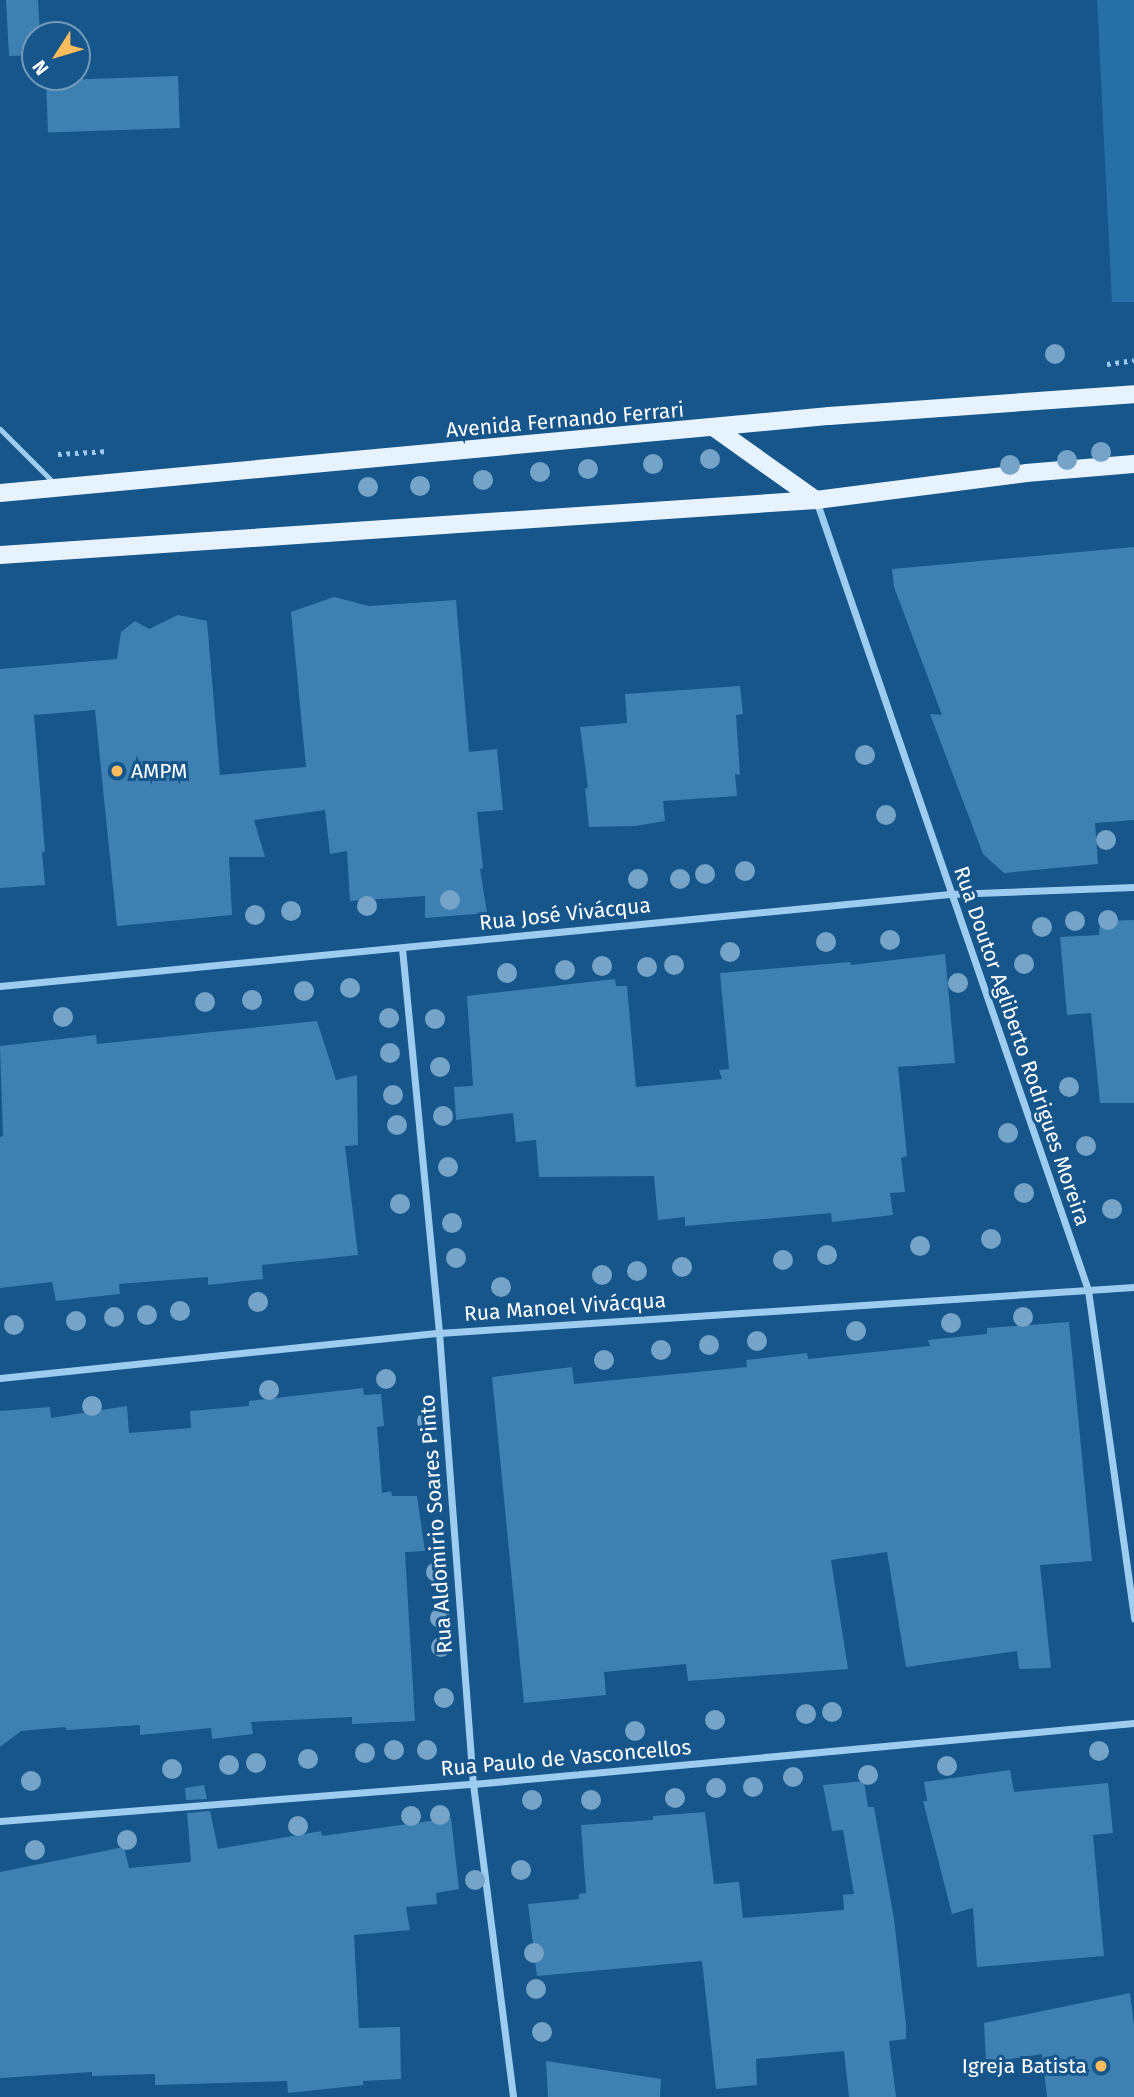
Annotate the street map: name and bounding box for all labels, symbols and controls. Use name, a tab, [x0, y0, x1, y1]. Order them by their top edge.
north arrow	[21, 21, 91, 91]
text: N	[27, 56, 53, 80]
street label: Avenida Fernando Ferrari	[445, 397, 685, 443]
place label: AMPM	[131, 758, 187, 784]
marker: AMPM	[109, 763, 125, 779]
street label: Rua Doutor Agliberto Rodrigues Moreira	[948, 863, 1096, 1229]
street label: Rua José Vivácqua	[478, 892, 652, 936]
street label: Rua Manoel Vivácqua	[463, 1287, 667, 1327]
street label: Rua Aldomirio Soares Pinto	[414, 1394, 458, 1654]
street label: Rua Paulo de Vasconcellos	[440, 1734, 692, 1782]
place label: Igreja Batista	[962, 2053, 1087, 2079]
marker: Igreja Batista	[1093, 2058, 1109, 2074]

